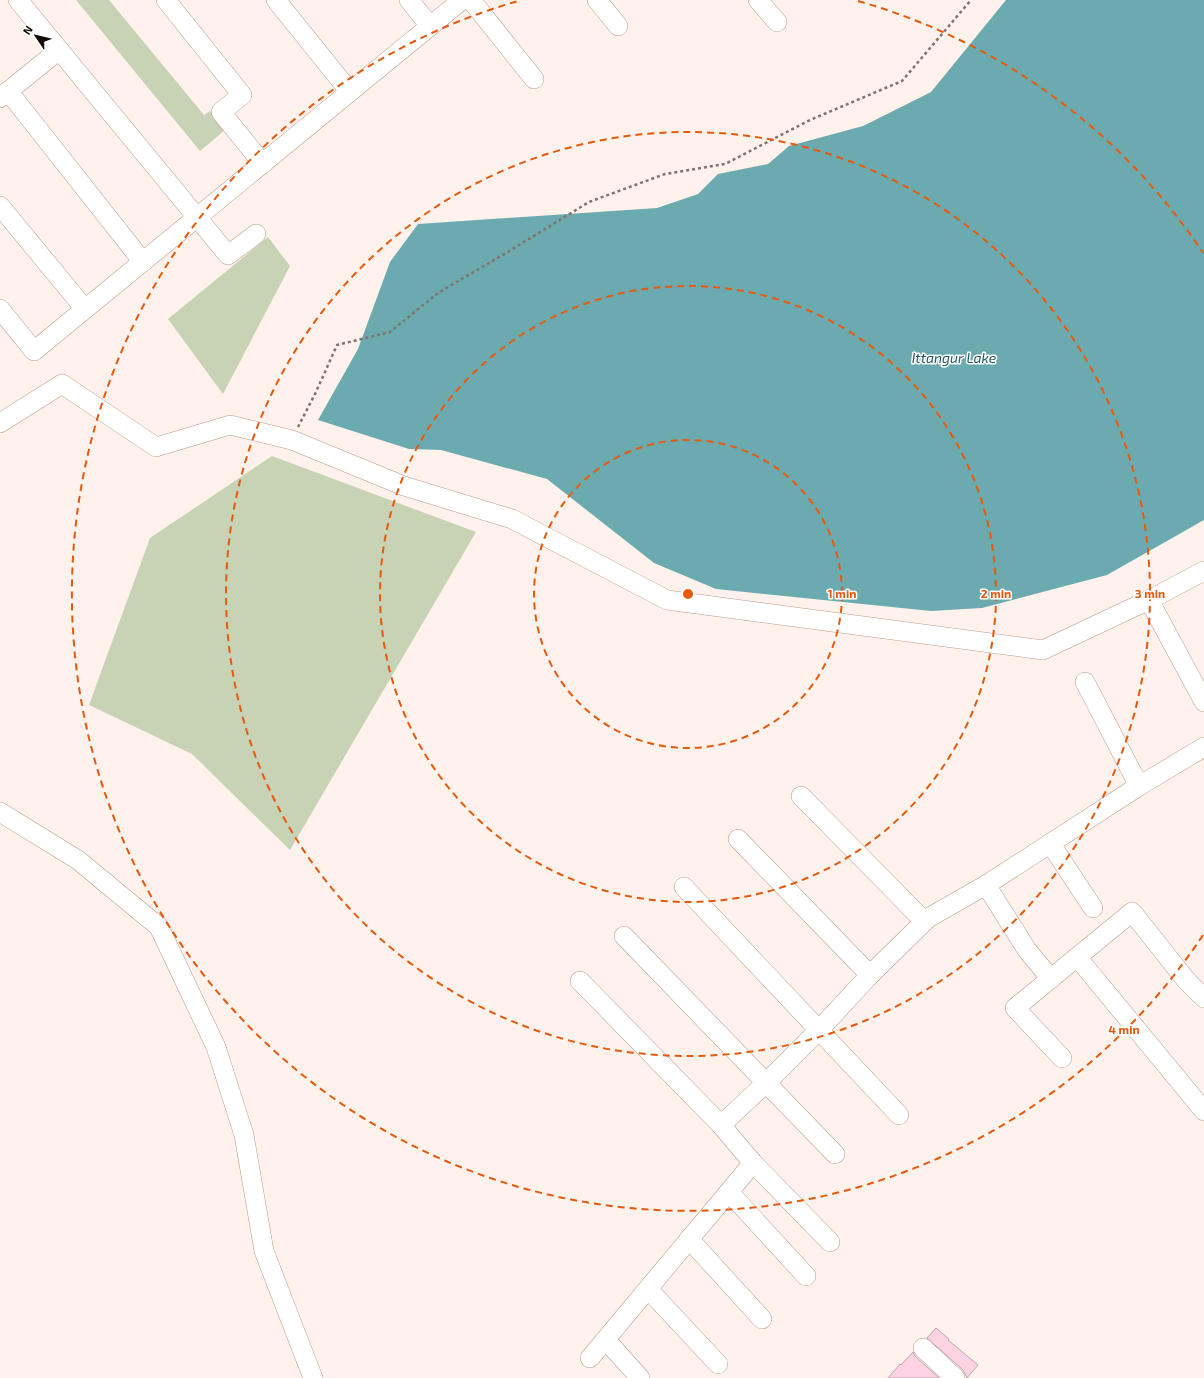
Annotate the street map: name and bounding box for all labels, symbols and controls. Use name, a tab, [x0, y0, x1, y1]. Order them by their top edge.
north arrow	[16, 16, 56, 56]
text: N	[20, 23, 35, 37]
water label: Ittangur Lake	[912, 349, 997, 366]
text: 1 min	[828, 586, 856, 600]
text: 2 min	[981, 586, 1011, 600]
text: 3 min	[1135, 586, 1165, 600]
centre of rings	[681, 587, 695, 601]
text: 4 min	[1108, 1022, 1140, 1036]

